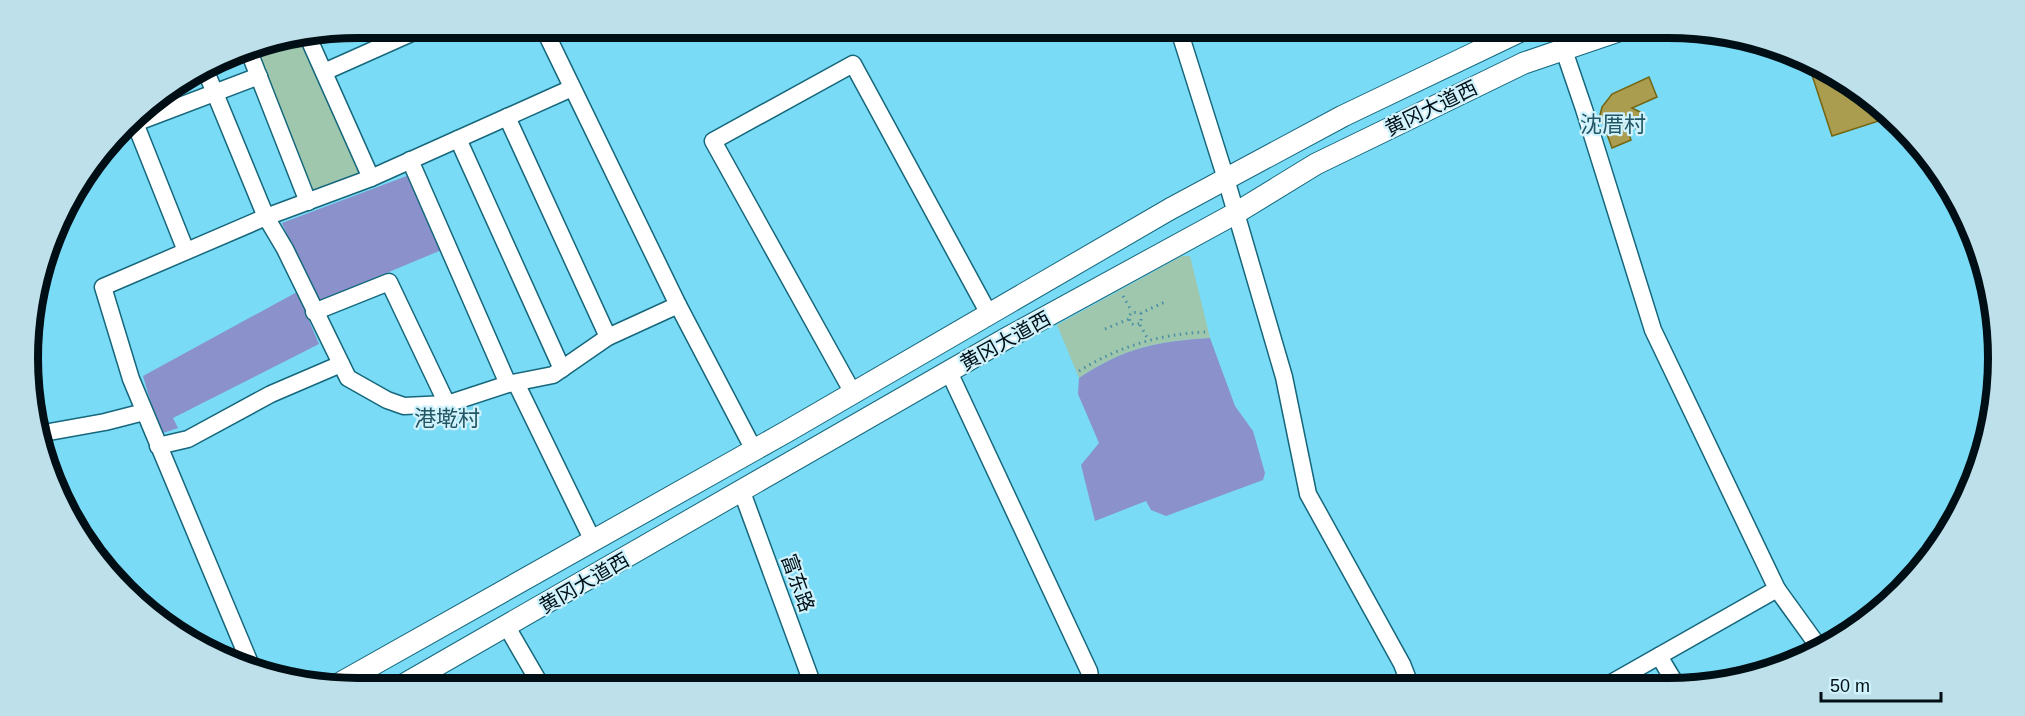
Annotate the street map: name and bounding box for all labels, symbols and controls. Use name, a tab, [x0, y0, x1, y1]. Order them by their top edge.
street label: 黄冈大道西	[1381, 76, 1481, 140]
district label: 沈厝村	[1580, 112, 1646, 137]
street label: 黄冈大道西	[956, 307, 1054, 375]
district label: 港墘村	[414, 406, 480, 431]
street label: 黄冈大道西	[535, 548, 633, 618]
street label: 富东路	[777, 551, 819, 615]
scale bar	[1821, 665, 1941, 703]
text: 50 m	[1830, 676, 1870, 696]

